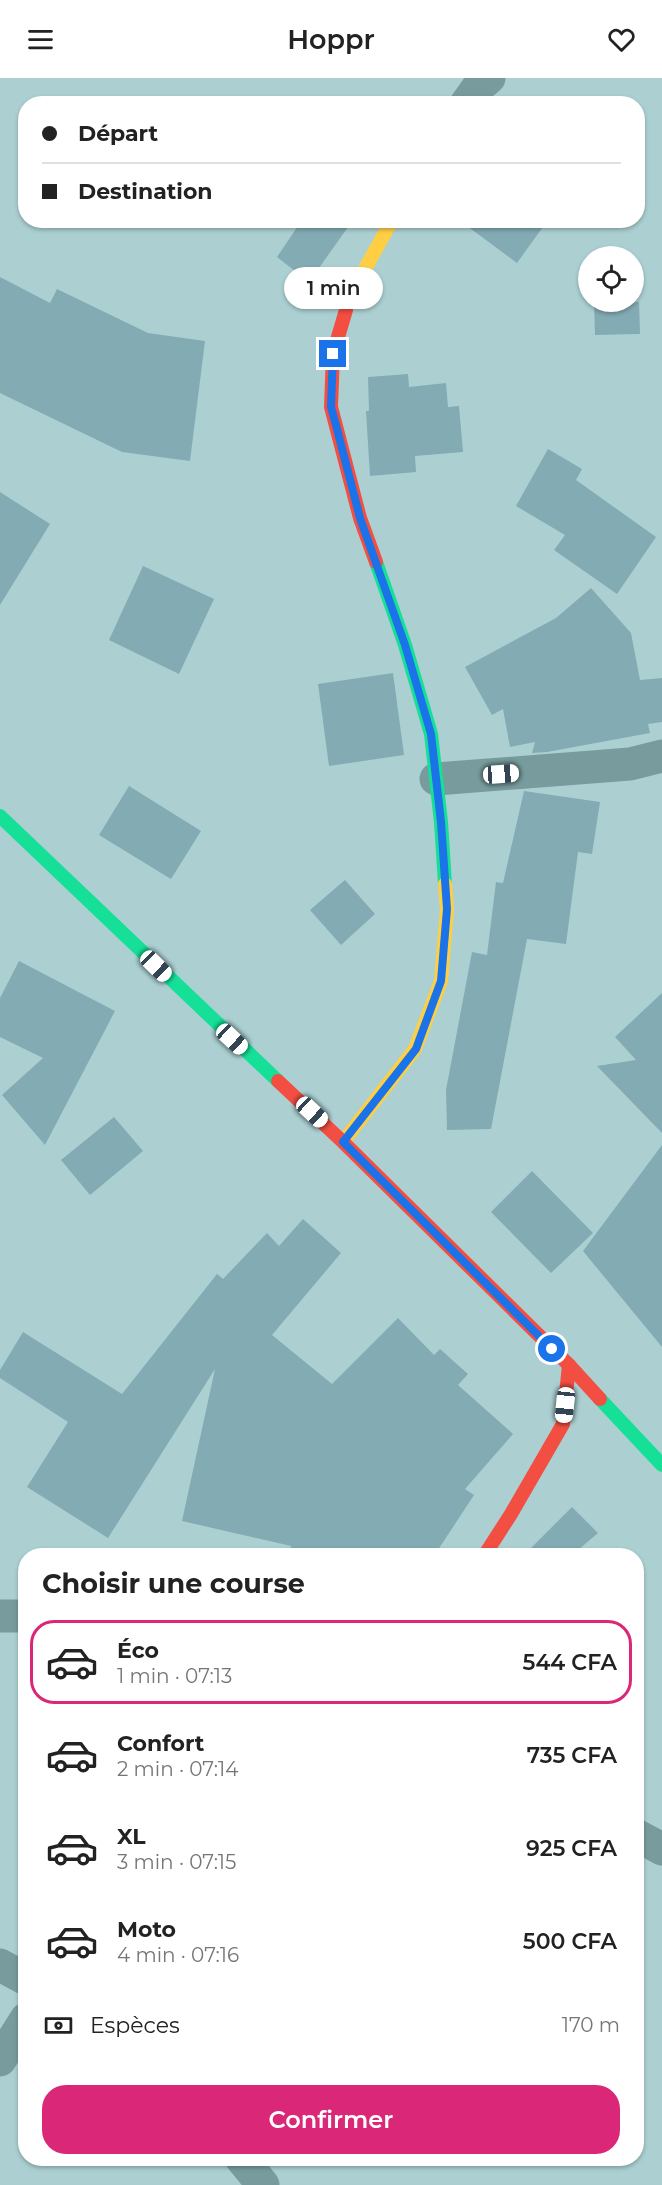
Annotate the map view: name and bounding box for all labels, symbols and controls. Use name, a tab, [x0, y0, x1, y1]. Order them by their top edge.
icon: menu	[24, 23, 57, 56]
text: Hoppr	[287, 23, 375, 56]
icon: heart	[605, 23, 638, 56]
text: Départ	[78, 120, 158, 147]
text: Destination	[78, 178, 213, 205]
map controls	[578, 246, 644, 312]
button: locate	[578, 246, 644, 312]
callout: 1 min	[284, 267, 382, 309]
text: 1 min	[307, 276, 360, 300]
route end	[319, 340, 346, 367]
car	[482, 764, 520, 784]
car	[137, 947, 175, 985]
car	[213, 1020, 251, 1058]
car	[293, 1093, 331, 1131]
route start	[538, 1335, 565, 1362]
car	[554, 1386, 576, 1424]
text: Choisir une course	[42, 1567, 305, 1600]
icon: car	[45, 1635, 99, 1689]
text: Éco	[117, 1637, 159, 1664]
text: 544 CFA	[523, 1649, 617, 1676]
text: 1 min · 07:13	[117, 1664, 232, 1688]
icon: car	[45, 1728, 99, 1782]
text: Confort	[117, 1730, 204, 1757]
text: 735 CFA	[527, 1742, 617, 1769]
text: 2 min · 07:14	[117, 1757, 238, 1781]
icon: car	[45, 1821, 99, 1875]
text: XL	[117, 1823, 146, 1850]
text: 925 CFA	[526, 1835, 617, 1862]
text: 3 min · 07:15	[117, 1850, 236, 1874]
icon: car	[45, 1914, 99, 1968]
text: Moto	[117, 1916, 176, 1943]
text: 500 CFA	[523, 1928, 617, 1955]
text: 4 min · 07:16	[117, 1943, 239, 1967]
icon: cash	[42, 2009, 75, 2042]
text: Espèces	[90, 2012, 180, 2039]
text: 170 m	[562, 2013, 620, 2037]
button: Confirmer	[42, 2085, 620, 2154]

